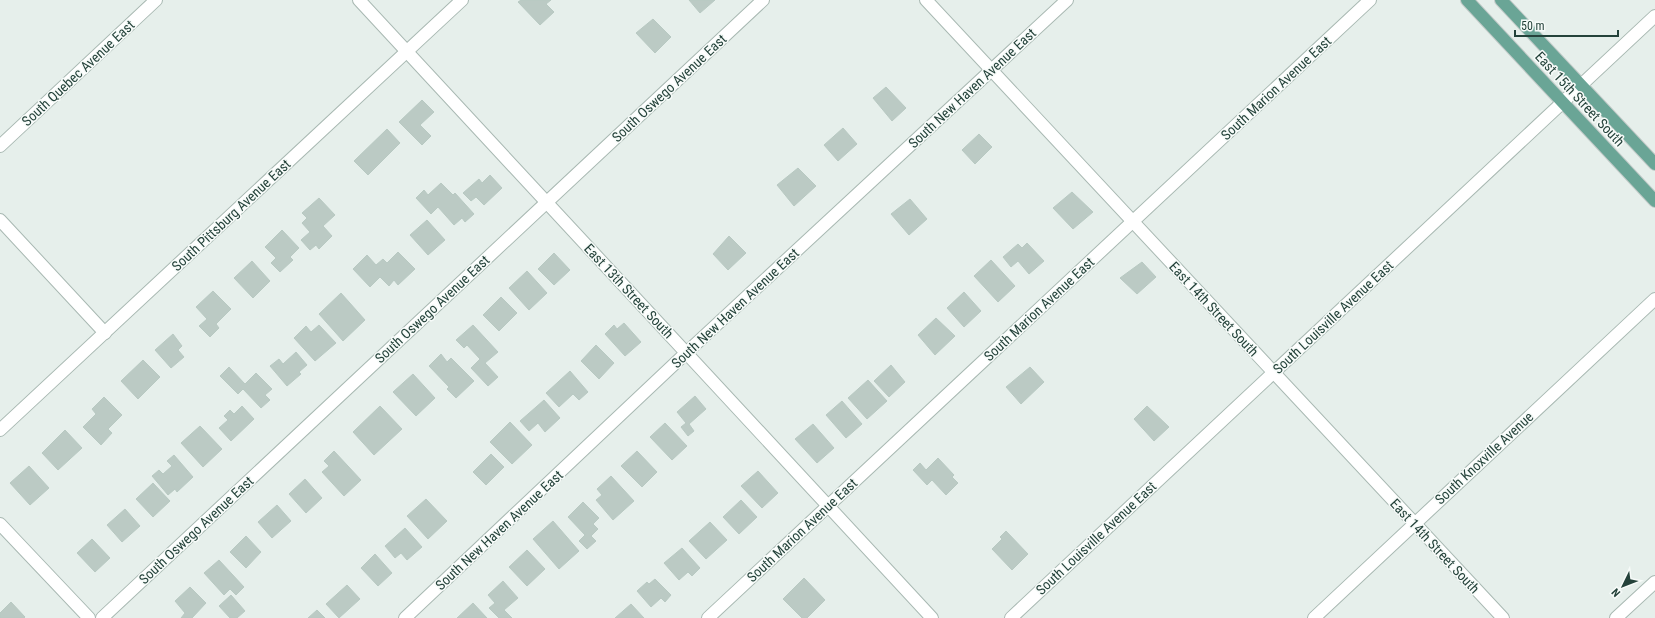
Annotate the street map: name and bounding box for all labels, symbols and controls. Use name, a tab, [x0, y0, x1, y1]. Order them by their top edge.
scale bar	[1515, 12, 1618, 38]
street label: South Quebec Avenue East	[19, 17, 137, 129]
text: 50 m	[1521, 19, 1545, 33]
street label: South New Haven Avenue East	[905, 25, 1039, 151]
street label: South Oswego Avenue East	[609, 31, 729, 145]
street label: South Marion Avenue East	[1218, 33, 1334, 143]
street label: East 15th Street South	[1532, 48, 1628, 150]
street label: South Pittsburg Avenue East	[168, 156, 294, 274]
street label: East 13th Street South	[581, 240, 677, 342]
street label: South New Haven Avenue East	[668, 245, 802, 371]
street label: South Oswego Avenue East	[372, 252, 492, 366]
street label: South Marion Avenue East	[981, 254, 1097, 364]
street label: South Louisville Avenue East	[1270, 257, 1396, 377]
street label: East 14th Street South	[1166, 258, 1262, 360]
street label: South Knoxville Avenue	[1432, 408, 1537, 508]
street label: South New Haven Avenue East	[432, 467, 566, 593]
street label: South Oswego Avenue East	[136, 473, 256, 587]
street label: South Marion Avenue East	[744, 475, 860, 585]
street label: South Louisville Avenue East	[1033, 478, 1159, 598]
street label: East 14th Street South	[1387, 495, 1483, 597]
north arrow	[1603, 566, 1643, 606]
text: N	[1609, 585, 1623, 599]

